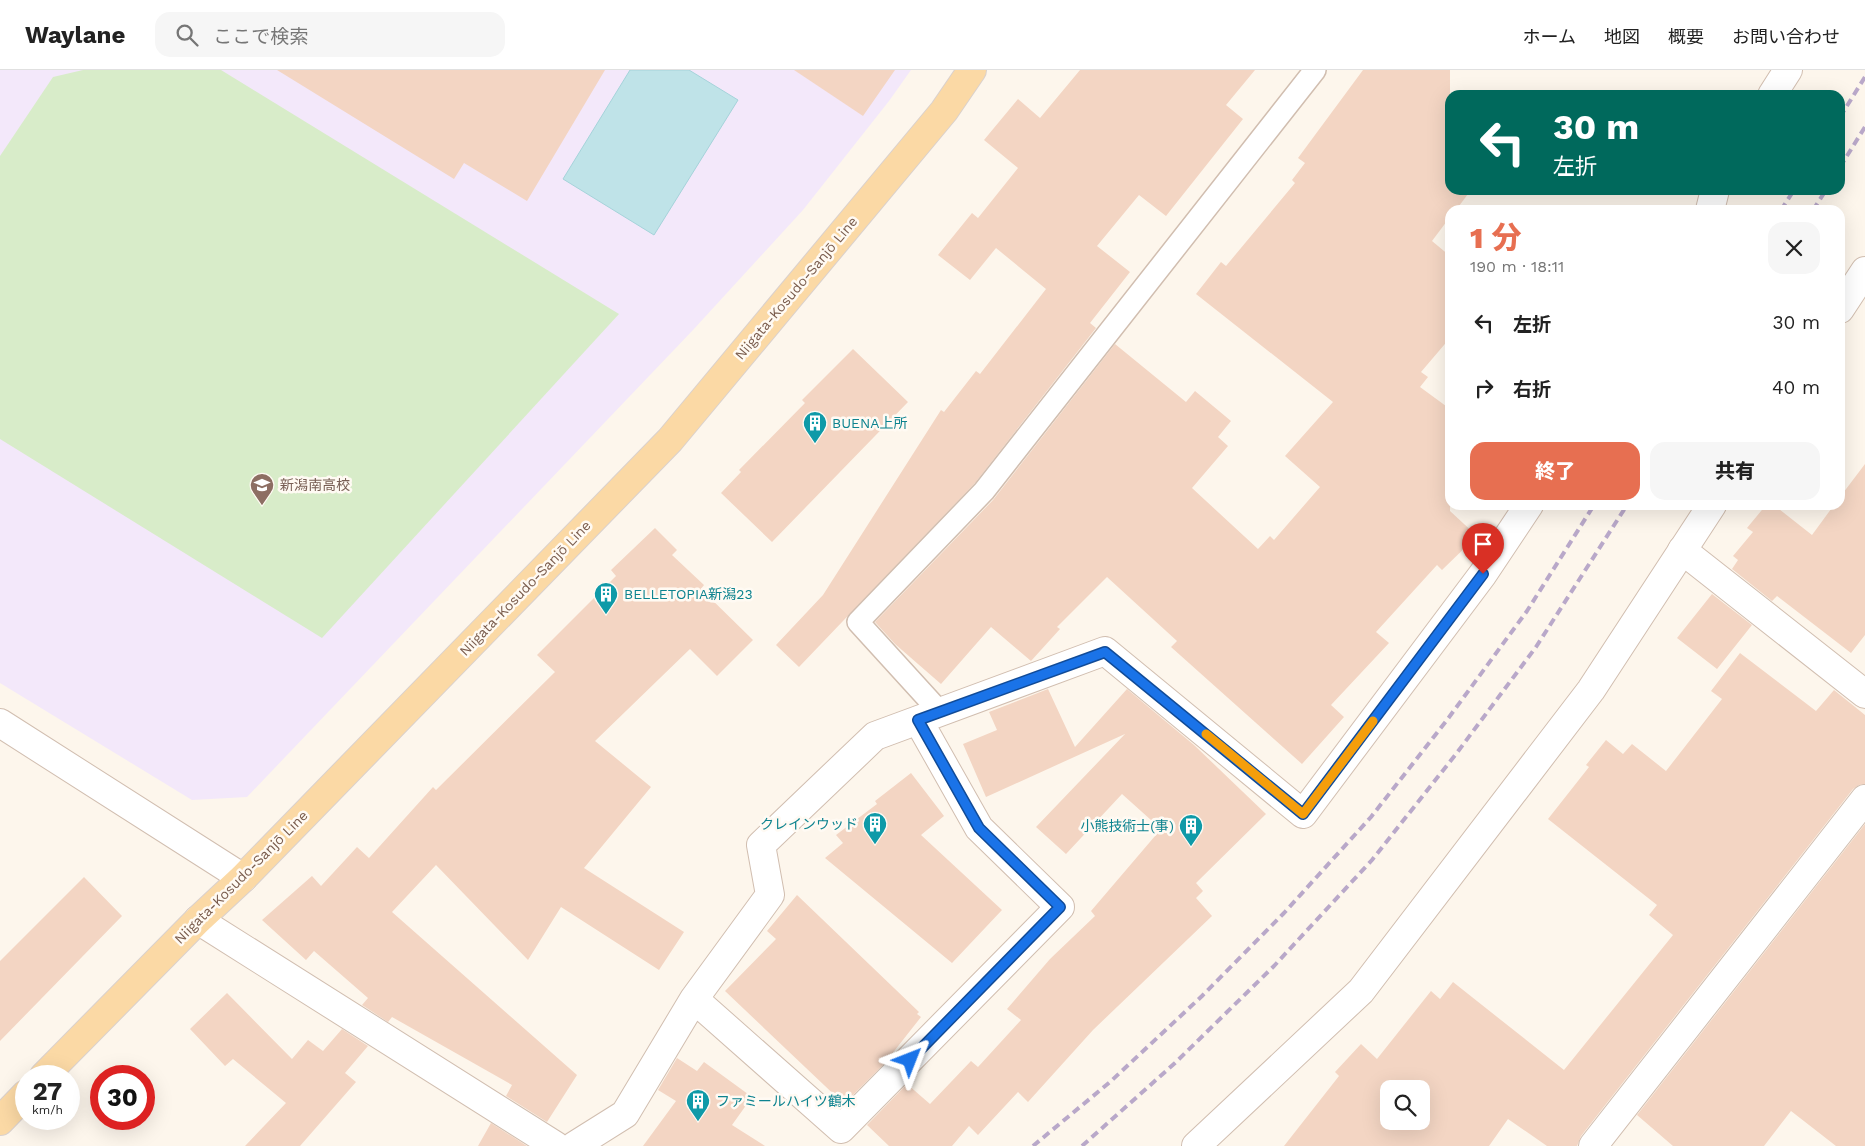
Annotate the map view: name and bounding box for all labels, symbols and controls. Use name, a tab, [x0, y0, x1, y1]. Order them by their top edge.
search box	[155, 12, 505, 57]
text: Waylane	[25, 21, 125, 49]
icon: search	[173, 21, 201, 49]
text: ここで検索	[213, 25, 308, 48]
text: ホーム	[1523, 26, 1576, 47]
text: 地図	[1604, 26, 1640, 47]
text: 概要	[1668, 26, 1704, 47]
text: お問い合わせ	[1732, 26, 1840, 47]
text: 30 m	[1553, 106, 1639, 148]
icon: left	[1470, 110, 1535, 175]
text: 左折	[1553, 154, 1597, 179]
street label: Niigata-Kosudo-Sanjō Line	[731, 213, 861, 363]
text: 1 分	[1470, 220, 1521, 255]
button: close	[1768, 222, 1820, 274]
text: 190 m · 18:11	[1470, 257, 1564, 276]
icon: left	[1470, 309, 1498, 337]
text: 30 m	[1773, 311, 1820, 334]
text: 左折	[1513, 313, 1551, 336]
icon: right	[1470, 374, 1498, 402]
text: 40 m	[1772, 376, 1820, 399]
text: 右折	[1513, 378, 1551, 401]
building icon: BUENA上所	[802, 410, 828, 444]
place label: BUENA上所	[832, 415, 908, 431]
button: 終了	[1470, 442, 1640, 500]
button: 共有	[1650, 442, 1820, 500]
school or university icon: 新潟南高校	[249, 472, 275, 506]
place label: 新潟南高校	[280, 477, 350, 493]
street label: Niigata-Kosudo-Sanjō Line	[456, 517, 594, 659]
pin	[1462, 523, 1504, 574]
icon: arrive	[1469, 530, 1497, 558]
building icon: BELLETOPIA新潟23	[593, 581, 619, 615]
place label: BELLETOPIA新潟23	[624, 586, 753, 602]
street label: Niigata-Kosudo-Sanjō Line	[171, 807, 311, 947]
building icon: クレインウッド	[862, 811, 888, 845]
building icon: 小熊技術士(事)	[1178, 813, 1204, 847]
place label: クレインウッド	[760, 816, 858, 832]
place label: 小熊技術士(事)	[1080, 818, 1174, 834]
position arrow	[883, 1033, 935, 1085]
speed limit sign: 30	[90, 1065, 155, 1130]
text: 27	[33, 1077, 62, 1106]
map controls	[1380, 1080, 1430, 1130]
button: search	[1380, 1080, 1430, 1130]
building icon: ファミールハイツ鶴木	[685, 1088, 711, 1122]
place label: ファミールハイツ鶴木	[716, 1093, 856, 1109]
text: km/h	[32, 1103, 63, 1117]

